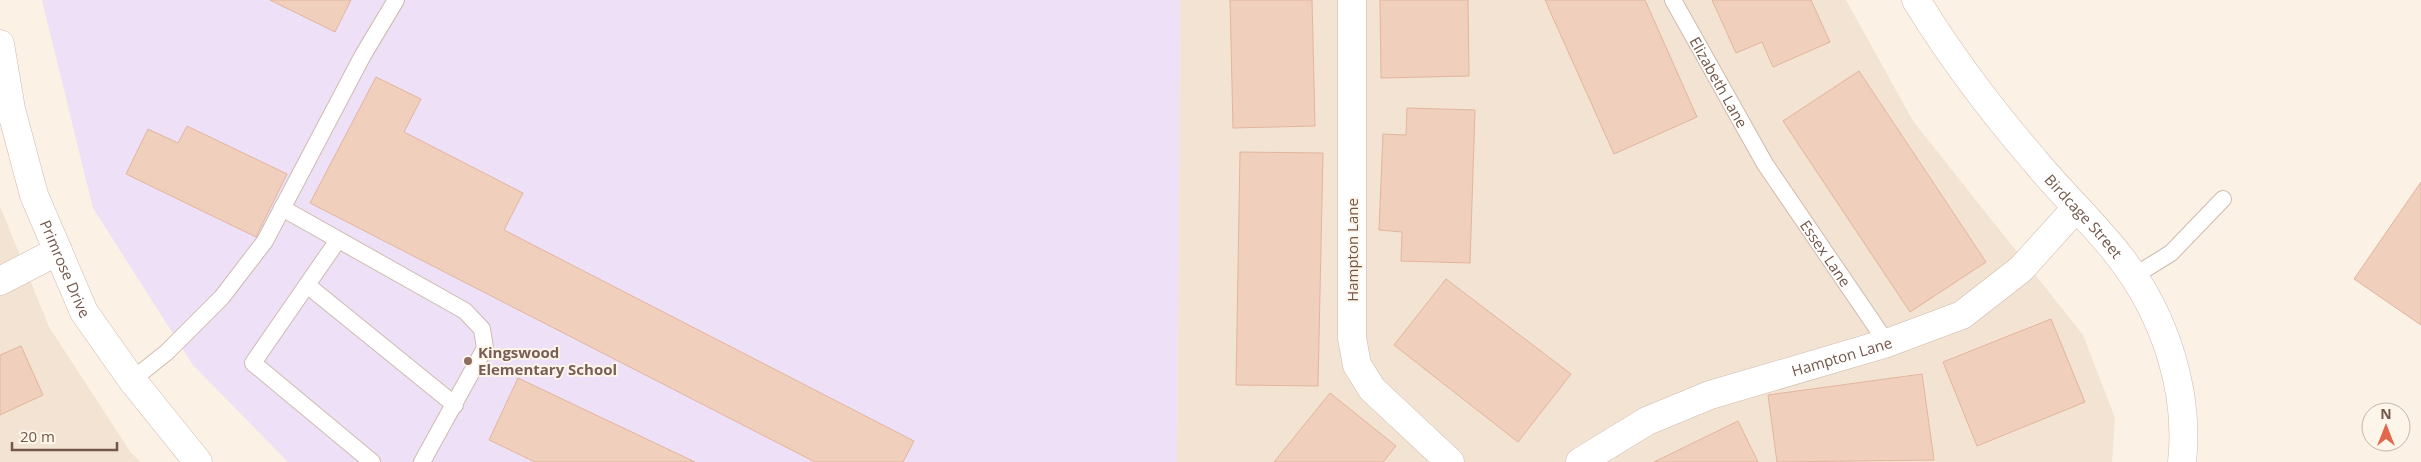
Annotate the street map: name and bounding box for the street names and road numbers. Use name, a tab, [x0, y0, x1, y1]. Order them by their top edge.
street label: Elizabeth Lane	[1686, 33, 1752, 131]
street label: Birdcage Street	[2041, 170, 2127, 262]
street label: Hampton Lane	[1342, 198, 1362, 302]
street label: Essex Lane	[1796, 216, 1856, 291]
street label: Primrose Drive	[36, 217, 95, 322]
street label: Hampton Lane	[1789, 332, 1895, 381]

